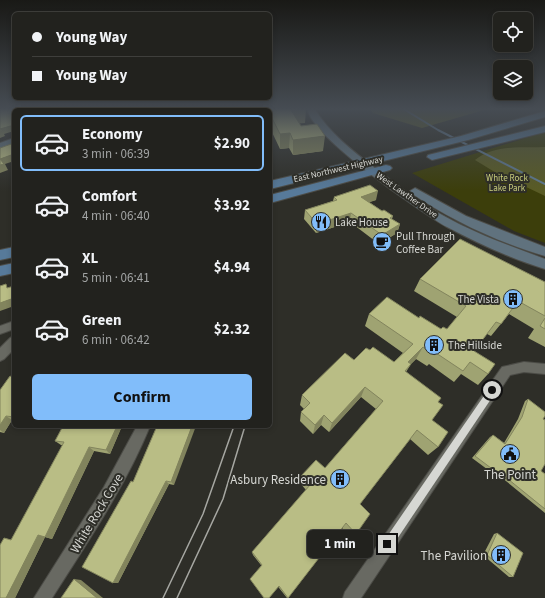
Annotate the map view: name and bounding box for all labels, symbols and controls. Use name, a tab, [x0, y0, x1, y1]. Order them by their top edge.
map controls	[493, 12, 533, 100]
button: locate	[493, 12, 533, 52]
text: Young Way	[56, 27, 127, 48]
button: layers	[493, 60, 533, 100]
text: Young Way	[56, 65, 127, 86]
text: Economy	[82, 124, 143, 145]
icon: car	[34, 125, 70, 161]
text: $2.90	[214, 133, 250, 154]
text: 3 min · 06:39	[82, 145, 150, 163]
street label: East Northwest Highway	[292, 153, 385, 186]
street label: West Lawther Drive	[373, 169, 440, 222]
park label: White Rock Lake Park	[486, 172, 528, 195]
text: Comfort	[82, 186, 137, 207]
icon: car	[34, 187, 70, 223]
text: $3.92	[214, 195, 250, 216]
text: 4 min · 06:40	[82, 207, 150, 225]
restaurant icon: Lake House	[310, 211, 332, 233]
place label: Lake House	[335, 215, 389, 230]
place label: Pull Through Coffee Bar	[396, 229, 455, 257]
cafe icon: Pull Through Coffee Bar	[371, 231, 393, 253]
text: XL	[82, 248, 98, 269]
icon: car	[34, 249, 70, 285]
text: $4.94	[214, 257, 250, 278]
text: 5 min · 06:41	[82, 269, 150, 287]
building icon: The Vista	[502, 288, 524, 310]
place label: The Vista	[458, 292, 499, 307]
text: Green	[82, 310, 122, 331]
icon: car	[34, 311, 70, 347]
text: $2.32	[214, 319, 250, 340]
text: 6 min · 06:42	[82, 331, 150, 349]
building icon: The Hillside	[423, 334, 445, 356]
place label: The Hillside	[448, 338, 502, 353]
button: Confirm	[32, 374, 252, 420]
route start	[483, 381, 501, 399]
public building icon: The Point	[499, 443, 521, 465]
place label: The Point	[484, 466, 537, 484]
building icon: Asbury Residence	[329, 468, 351, 490]
street label: White Rock Cove	[66, 470, 128, 557]
place label: Asbury Residence	[230, 471, 326, 489]
callout: 1 min	[307, 530, 373, 558]
text: 1 min	[324, 535, 356, 553]
route end	[378, 535, 396, 553]
building icon: The Pavilion	[490, 544, 512, 566]
place label: The Pavilion	[421, 547, 487, 565]

